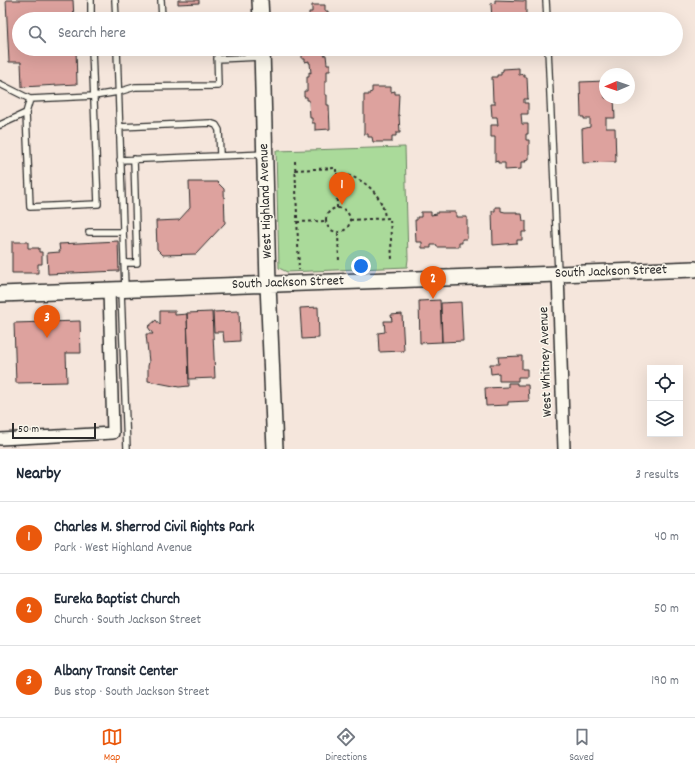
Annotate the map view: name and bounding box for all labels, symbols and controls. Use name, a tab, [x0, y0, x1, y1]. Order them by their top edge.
search box	[12, 12, 683, 56]
icon: search	[26, 23, 48, 45]
text: Search here	[58, 23, 126, 45]
north arrow	[599, 68, 635, 104]
street label: West Highland Avenue	[254, 143, 278, 259]
pin: 1	[329, 172, 355, 205]
your location	[351, 256, 371, 276]
street label: South Jackson Street	[555, 260, 667, 284]
pin: 2	[420, 266, 446, 299]
street label: South Jackson Street	[232, 271, 344, 295]
pin: 3	[34, 305, 60, 338]
street label: West Whitney Avenue	[534, 306, 558, 418]
map controls	[647, 365, 683, 437]
button: locate	[647, 365, 683, 401]
button: layers	[647, 401, 683, 437]
scale bar	[12, 421, 96, 440]
text: 50 m	[18, 422, 39, 438]
text: Nearby	[16, 463, 60, 487]
text: 3 results	[635, 466, 679, 485]
text: Charles M. Sherrod Civil Rights Park	[54, 517, 254, 539]
text: 1	[28, 528, 30, 547]
text: 40 m	[655, 528, 679, 547]
text: Park · West Highland Avenue	[54, 539, 192, 558]
text: Eureka Baptist Church	[54, 589, 180, 611]
text: 2	[26, 600, 32, 619]
text: 50 m	[654, 600, 679, 619]
text: Church · South Jackson Street	[54, 611, 201, 630]
text: Albany Transit Center	[54, 661, 178, 683]
text: 3	[26, 672, 32, 691]
text: 190 m	[651, 672, 679, 691]
text: Bus stop · South Jackson Street	[54, 683, 209, 702]
tab: Map	[101, 726, 123, 766]
tab: Directions	[325, 726, 367, 766]
tab: Saved	[569, 726, 594, 766]

